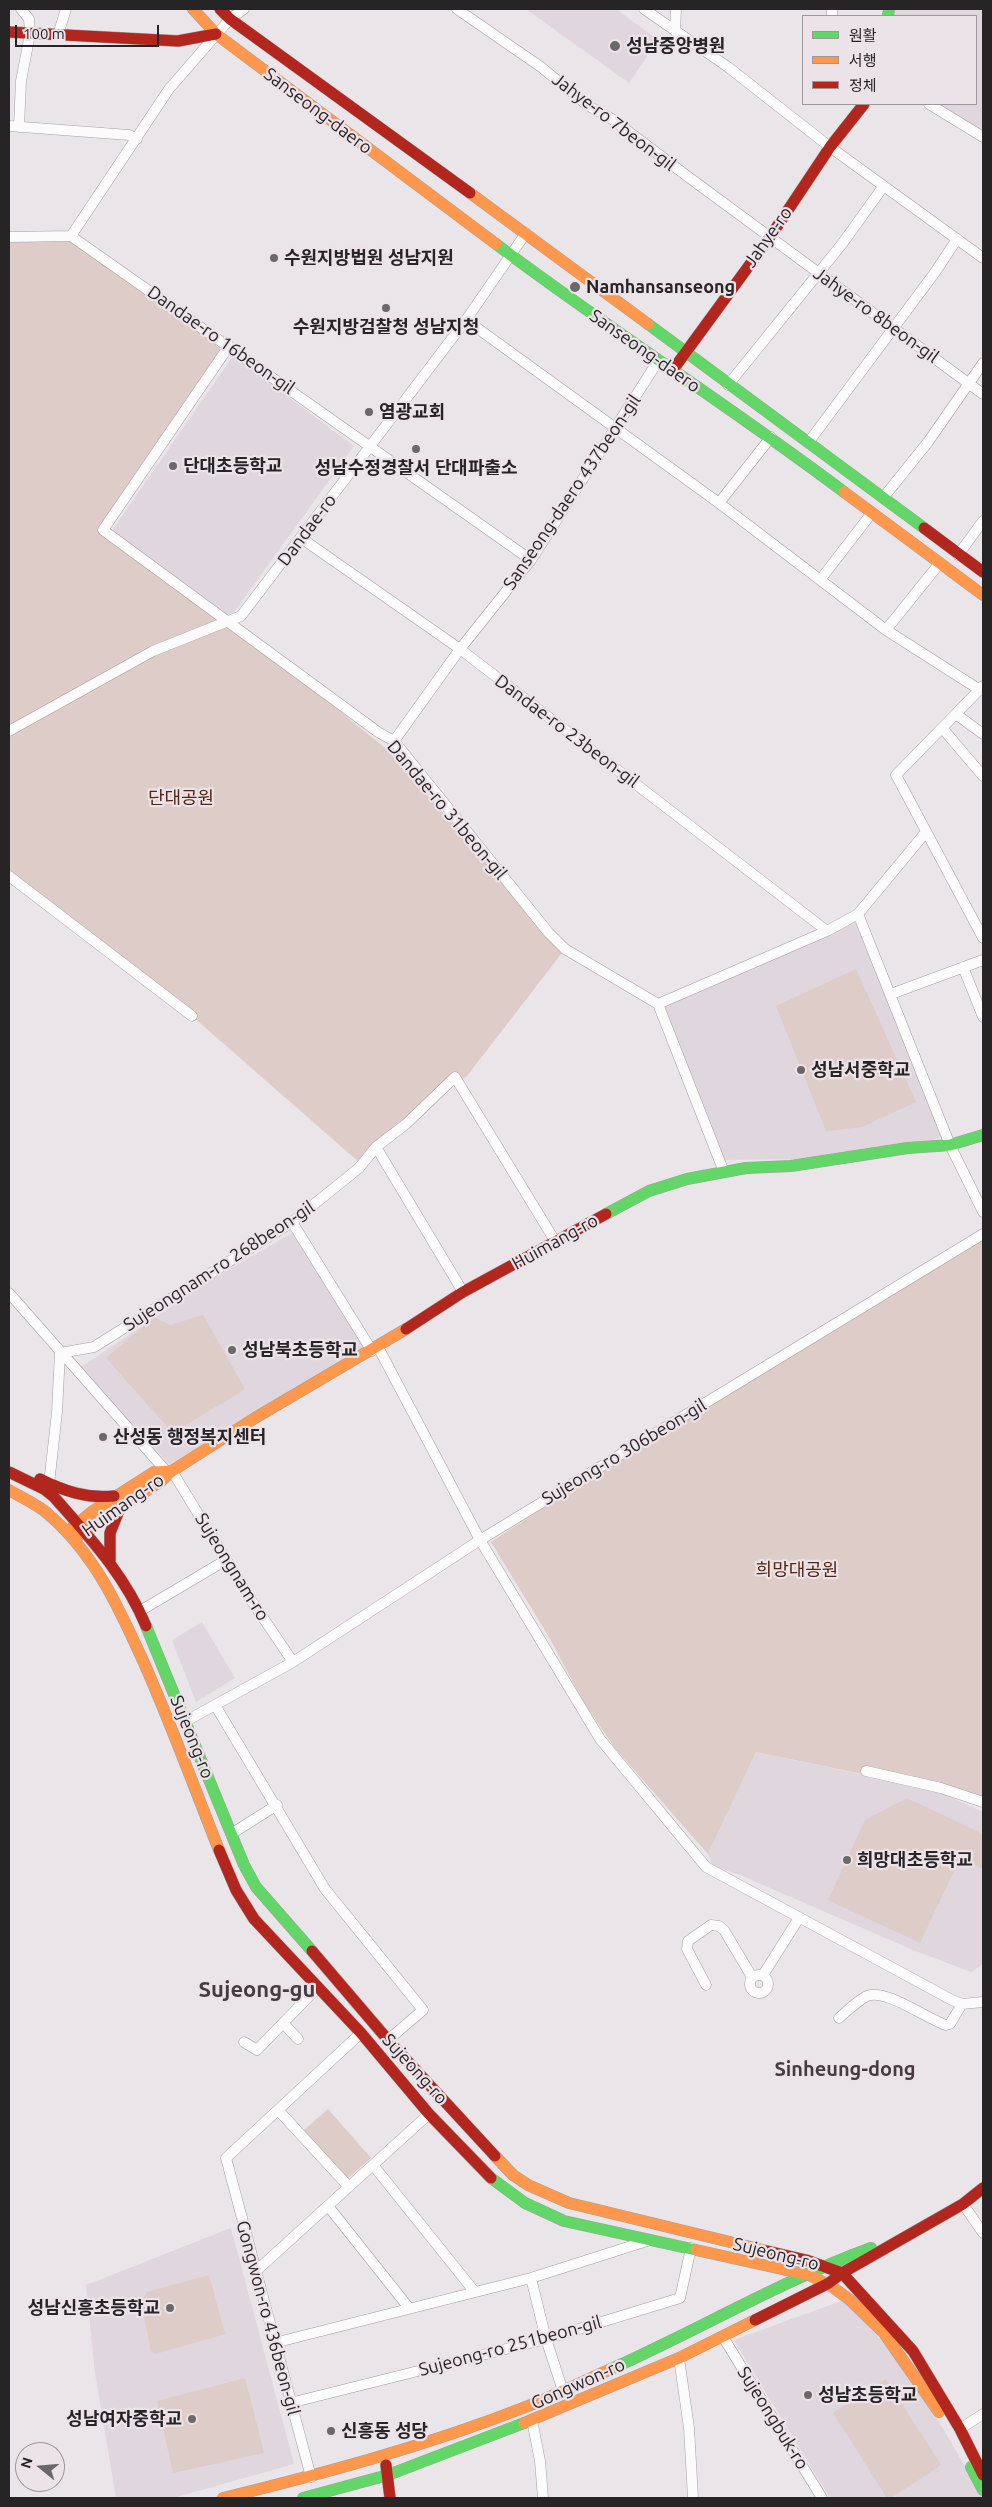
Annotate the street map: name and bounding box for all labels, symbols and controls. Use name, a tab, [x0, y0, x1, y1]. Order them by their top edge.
scale bar	[18, 15, 161, 47]
legend	[802, 15, 977, 105]
text: 100 m	[23, 25, 65, 42]
text: 원활	[849, 27, 877, 44]
place label: 성남중앙병원	[626, 35, 725, 57]
marker: 성남중앙병원	[608, 39, 622, 53]
text: 서행	[849, 52, 877, 69]
street label: Sanseong-daero	[260, 63, 376, 159]
street label: Jahye-ro 7beon-gil	[548, 68, 680, 176]
text: 정체	[849, 77, 877, 94]
street label: Jahye-ro	[739, 202, 797, 272]
place label: 수원지방법원 성남지원	[284, 247, 454, 269]
marker: 수원지방법원 성남지원	[268, 252, 280, 264]
street label: Jahye-ro 8beon-gil	[809, 262, 943, 368]
place label: Namhansanseong	[586, 276, 735, 298]
marker: Namhansanseong	[568, 280, 582, 294]
street label: Dandae-ro 16beon-gil	[143, 281, 299, 399]
marker: 수원지방검찰청 성남지청	[380, 302, 392, 314]
street label: Sanseong-daero	[585, 305, 705, 397]
place label: 수원지방검찰청 성남지청	[293, 316, 479, 338]
street label: Sanseong-daero 437beon-gil	[499, 390, 645, 594]
place label: 염광교회	[379, 401, 445, 423]
marker: 염광교회	[363, 406, 375, 418]
marker: 성남수정경찰서 단대파출소	[410, 443, 422, 455]
place label: 단대초등학교	[183, 455, 282, 477]
place label: 성남수정경찰서 단대파출소	[315, 457, 517, 479]
marker: 단대초등학교	[167, 460, 179, 472]
street label: Dandae-ro	[273, 490, 341, 570]
street label: Dandae-ro 23beon-gil	[491, 670, 643, 792]
street label: Dandae-ro 31beon-gil	[383, 736, 511, 884]
park label: 단대공원	[148, 787, 214, 809]
place label: 성남서중학교	[811, 1059, 910, 1081]
marker: 성남서중학교	[795, 1064, 807, 1076]
street label: Sujeongnam-ro 268beon-gil	[119, 1196, 319, 1336]
street label: Huimang-ro	[508, 1209, 602, 1275]
place label: 성남북초등학교	[242, 1339, 358, 1361]
marker: 성남북초등학교	[226, 1344, 238, 1356]
street label: Sujeong-ro 306beon-gil	[538, 1394, 710, 1510]
place label: 산성동 행정복지센터	[113, 1426, 266, 1448]
marker: 산성동 행정복지센터	[97, 1431, 109, 1443]
street label: Huimang-ro	[78, 1469, 168, 1541]
street label: Sujeongnam-ro	[190, 1509, 274, 1625]
park label: 희망대공원	[756, 1559, 838, 1581]
street label: Sujeong-ro	[166, 1692, 218, 1782]
place label: 희망대초등학교	[857, 1849, 973, 1871]
marker: 희망대초등학교	[841, 1854, 853, 1866]
district label: Sujeong-gu	[199, 1977, 315, 2003]
street label: Sujeong-ro	[378, 2029, 452, 2109]
district label: Sinheung-dong	[774, 2057, 916, 2081]
street label: Gongwon-ro 436beon-gil	[232, 2218, 304, 2418]
street label: Sujeong-ro	[731, 2233, 821, 2275]
place label: 성남신흥초등학교	[28, 2297, 160, 2319]
marker: 성남신흥초등학교	[164, 2302, 176, 2314]
street label: Sujeong-ro 251beon-gil	[416, 2311, 604, 2381]
street label: Gongwon-ro	[528, 2354, 628, 2414]
street label: Sujeongbuk-ro	[733, 2363, 813, 2473]
place label: 성남초등학교	[818, 2384, 917, 2406]
marker: 성남초등학교	[802, 2389, 814, 2401]
place label: 성남여자중학교	[66, 2408, 182, 2430]
marker: 성남여자중학교	[186, 2413, 198, 2425]
place label: 신흥동 성당	[341, 2420, 428, 2442]
marker: 신흥동 성당	[325, 2425, 337, 2437]
north arrow	[15, 2442, 65, 2492]
text: N	[17, 2456, 36, 2470]

